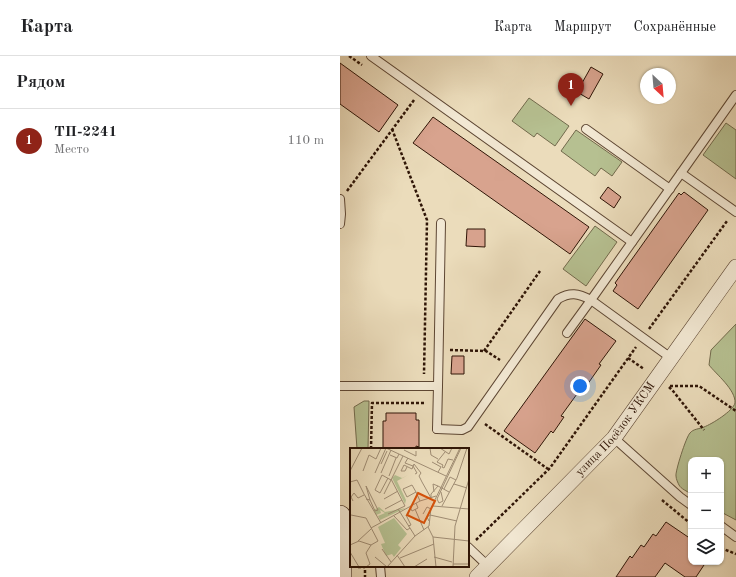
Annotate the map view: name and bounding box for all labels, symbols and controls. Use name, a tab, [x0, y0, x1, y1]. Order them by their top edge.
text: Карта	[20, 18, 73, 37]
text: Карта	[494, 20, 532, 34]
text: Маршрут	[554, 20, 611, 34]
text: Сохранённые	[633, 20, 716, 34]
north arrow	[640, 68, 676, 104]
pin: 1	[558, 73, 584, 106]
text: Рядом	[16, 74, 65, 91]
text: ТП-2241	[54, 125, 117, 140]
text: 1	[25, 134, 33, 147]
text: 110 m	[287, 134, 324, 147]
text: Место	[54, 143, 89, 156]
your location	[570, 376, 590, 396]
street label: улица Посёлок УКСМ	[574, 380, 658, 479]
inset map	[350, 448, 469, 567]
map controls	[688, 457, 724, 565]
button: +	[688, 457, 724, 493]
button: −	[688, 493, 724, 529]
button: layers	[688, 529, 724, 565]

